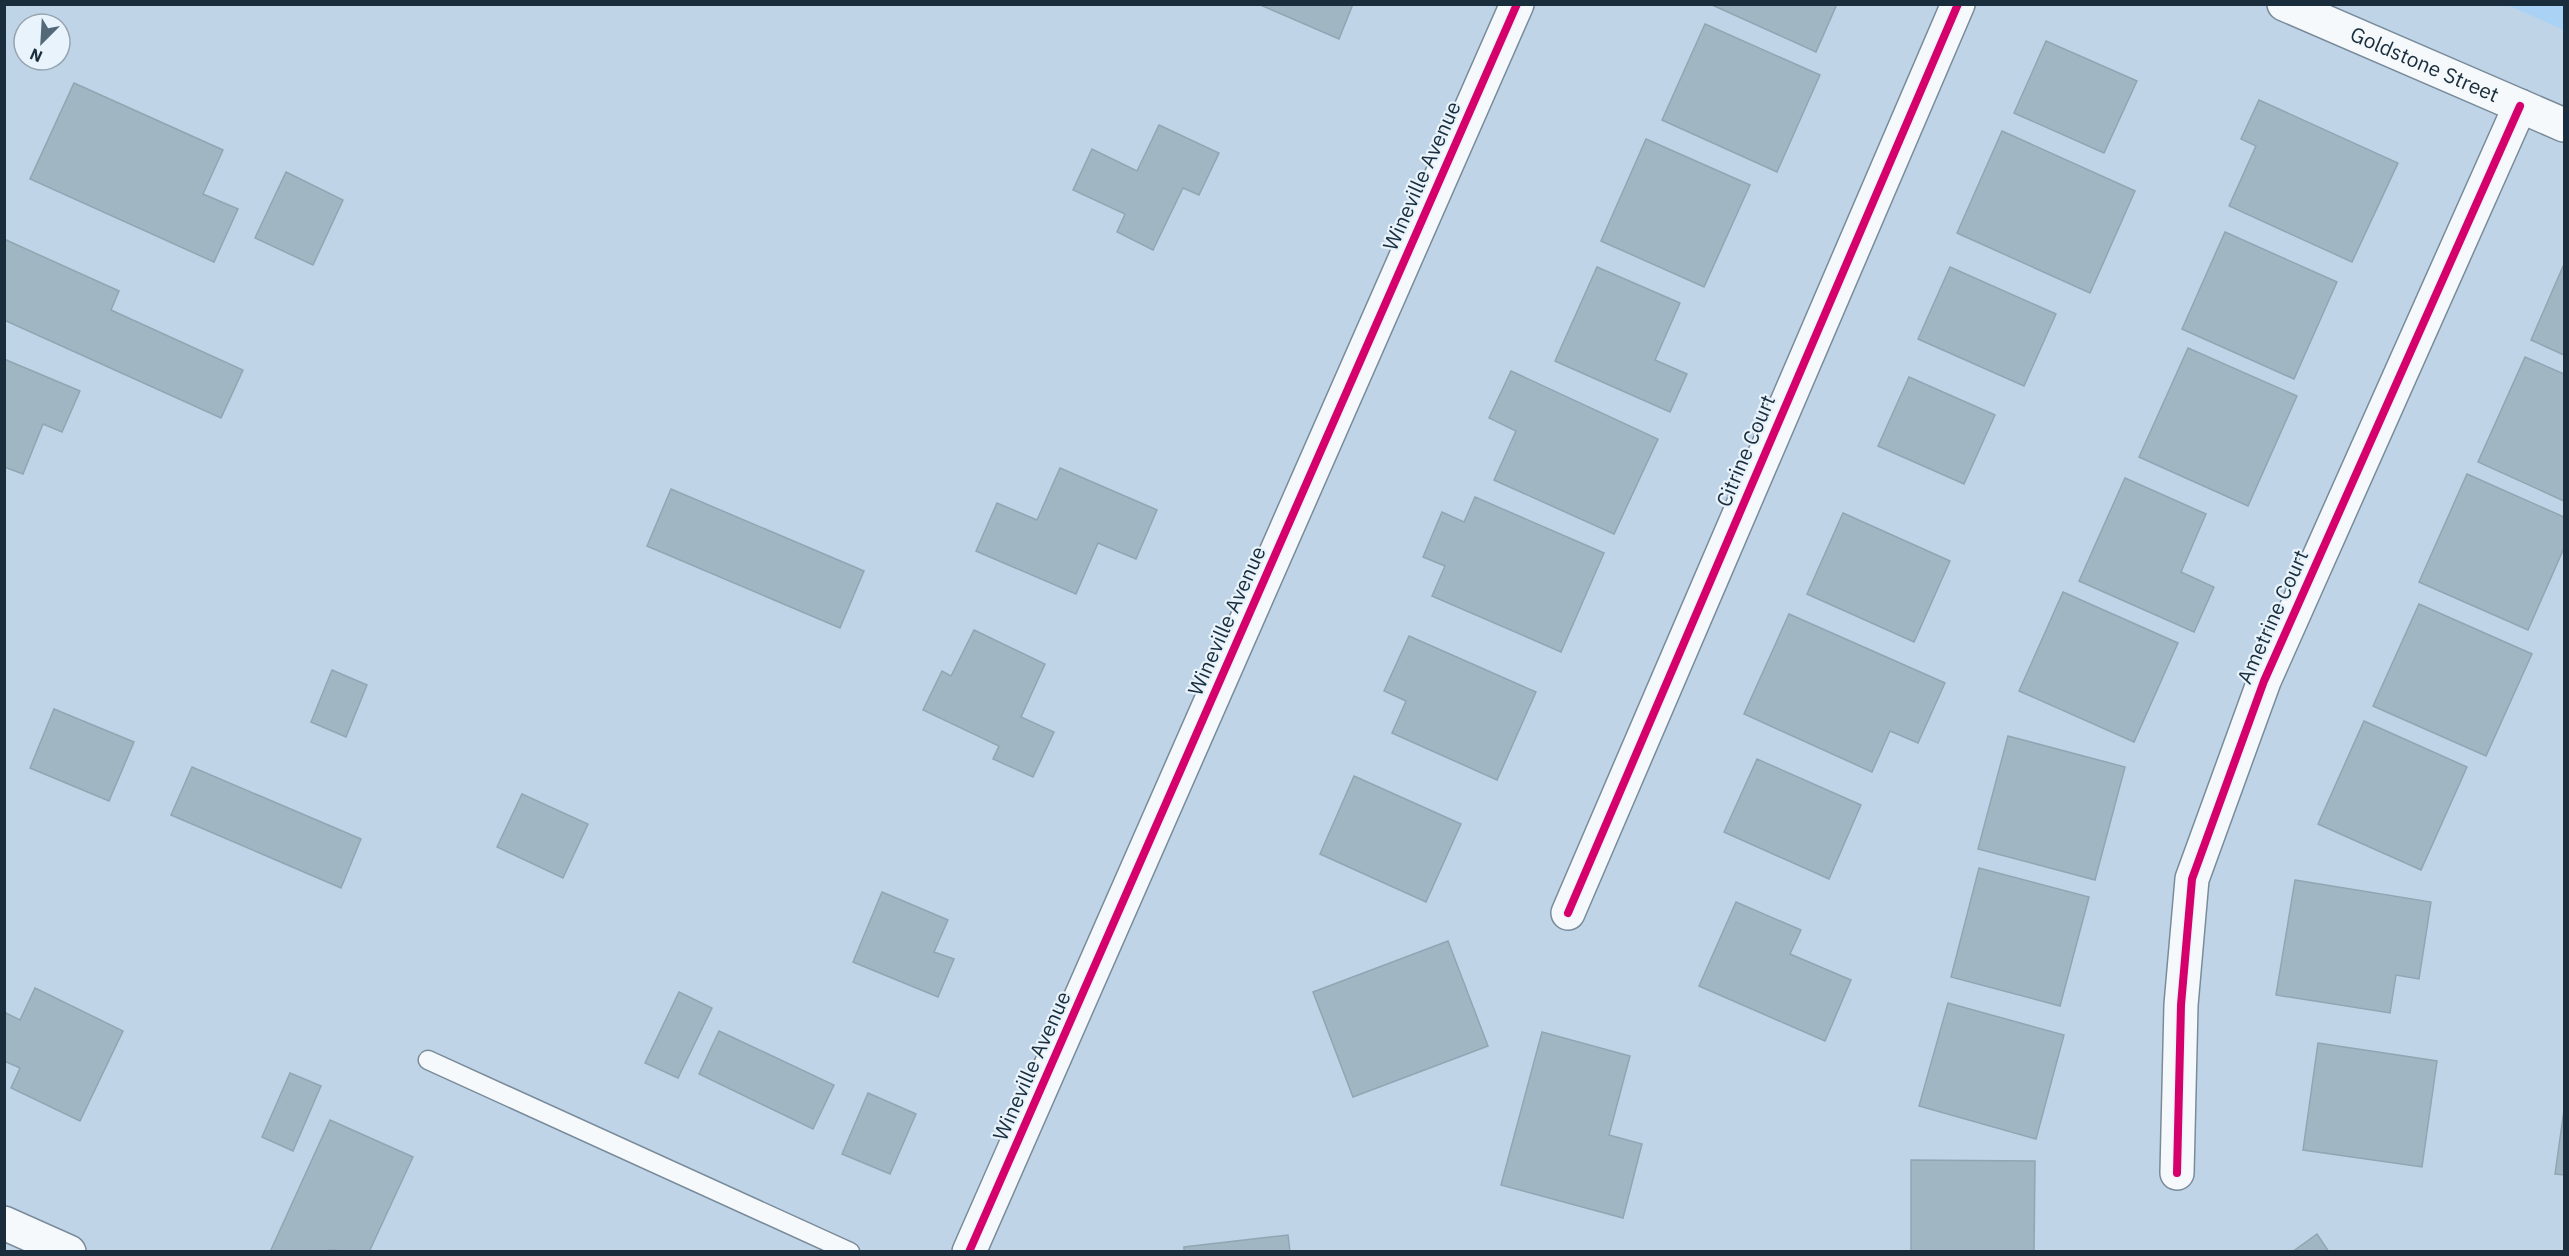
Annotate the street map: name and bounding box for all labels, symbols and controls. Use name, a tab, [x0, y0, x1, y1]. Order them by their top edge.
north arrow	[12, 12, 72, 72]
street label: Goldstone Street	[2346, 19, 2504, 108]
text: N	[27, 44, 45, 67]
street label: Wineville Avenue	[1376, 96, 1467, 255]
street label: Citrine Court	[1709, 390, 1781, 511]
street label: Wineville Avenue	[1181, 541, 1272, 700]
street label: Ametrine Court	[2230, 545, 2314, 688]
street label: Wineville Avenue	[986, 986, 1077, 1145]

